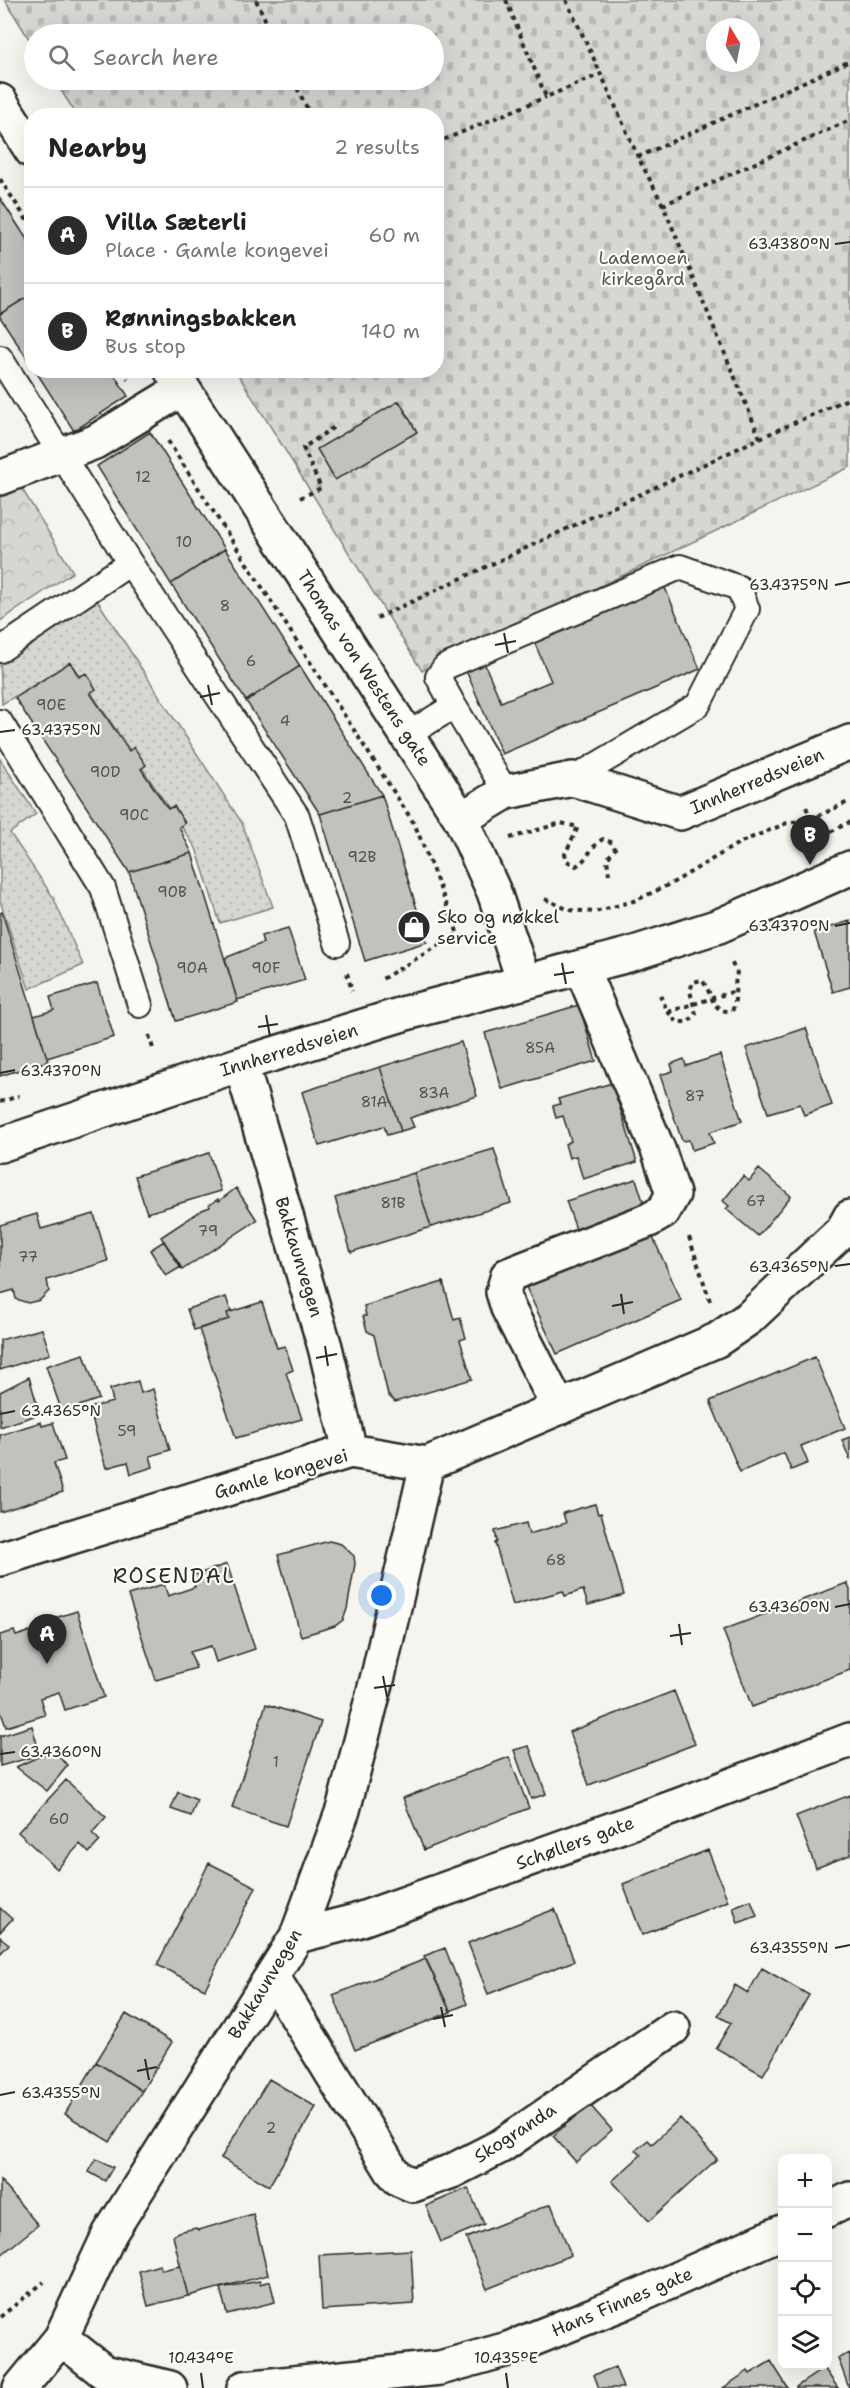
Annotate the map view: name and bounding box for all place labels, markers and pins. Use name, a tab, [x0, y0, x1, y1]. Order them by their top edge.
pin: B	[790, 816, 830, 865]
place label: Sko og nøkkel service	[437, 905, 559, 950]
shop icon: Sko og nøkkel service	[396, 909, 432, 945]
pin: A	[28, 1614, 66, 1664]

